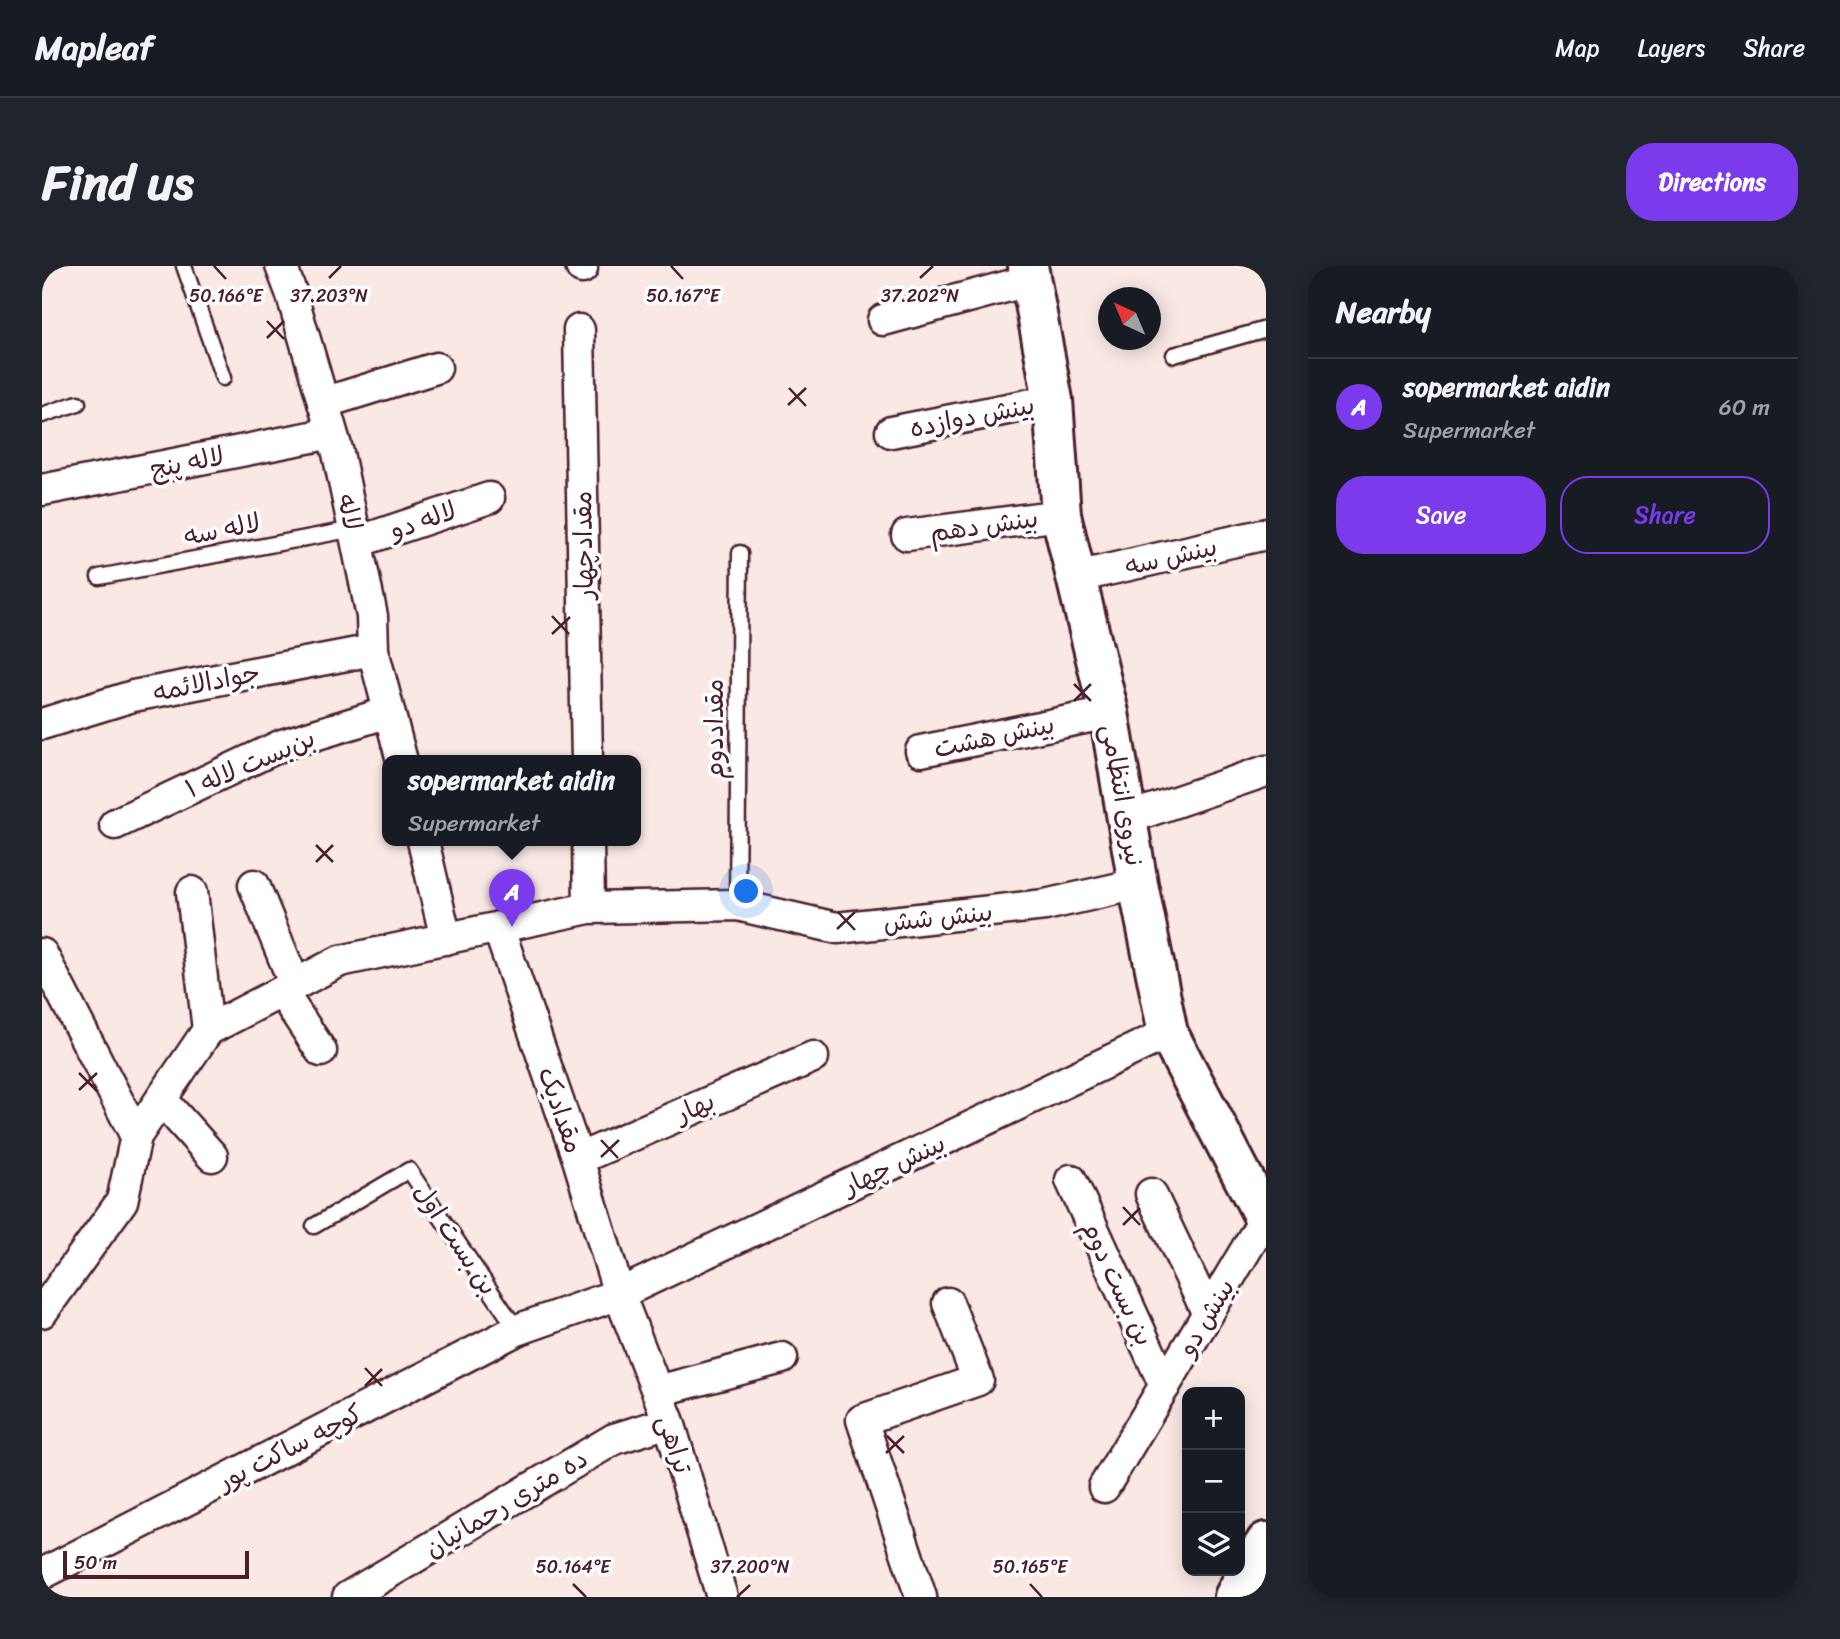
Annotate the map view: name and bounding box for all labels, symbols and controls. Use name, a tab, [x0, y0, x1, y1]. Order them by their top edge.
text: Mapleaf	[35, 19, 153, 77]
text: Map	[1555, 27, 1600, 69]
text: Layers	[1638, 27, 1705, 69]
text: Share	[1743, 27, 1805, 69]
text: Find us	[42, 139, 194, 226]
button: Directions	[1626, 143, 1798, 221]
text: 50.166°E	[189, 280, 264, 312]
text: 37.203°N	[290, 280, 368, 312]
text: 50.167°E	[646, 280, 721, 312]
text: 37.202°N	[881, 280, 959, 312]
text: Nearby	[1336, 285, 1431, 339]
north arrow	[1098, 287, 1161, 350]
text: sopermarket aidin	[1403, 364, 1610, 410]
street label: بینش دوازده	[905, 381, 1039, 451]
text: A	[1351, 387, 1367, 428]
text: 60 m	[1719, 387, 1770, 428]
text: Supermarket	[1403, 410, 1535, 451]
street label: لاله پنج	[146, 432, 228, 492]
button: Save	[1336, 476, 1546, 554]
button: Share	[1560, 476, 1770, 554]
street label: لاله دو	[382, 487, 463, 553]
street label: لاله	[324, 489, 376, 535]
street label: مقدادچهار	[559, 490, 607, 602]
street label: بینش دهم	[927, 495, 1041, 555]
street label: لاله سه	[180, 499, 264, 559]
street label: بینش سه	[1120, 523, 1222, 589]
street label: جوادالائمه	[148, 649, 264, 715]
street label: مقداددوم	[691, 679, 737, 779]
street label: بینش هشت	[929, 701, 1059, 771]
street label: بن‌بست لاله ۱	[178, 715, 322, 811]
street label: نیروی انتظامی	[1088, 720, 1158, 870]
popup	[382, 755, 641, 846]
text: sopermarket aidin	[408, 757, 615, 803]
text: Supermarket	[408, 803, 540, 844]
pin: A	[489, 869, 535, 927]
your location	[729, 874, 763, 908]
street label: بینش شش	[881, 888, 995, 946]
street label: مقدادیک	[525, 1060, 597, 1160]
street label: بهار	[666, 1078, 722, 1137]
street label: بینش چهار	[833, 1120, 953, 1209]
street label: بن بست اول	[401, 1173, 511, 1305]
street label: بن بست دوم	[1069, 1212, 1167, 1354]
street label: بینش دو	[1164, 1269, 1247, 1367]
map controls	[1182, 1387, 1245, 1576]
button: +	[1182, 1387, 1245, 1450]
street label: کوچه ساکت پور	[207, 1390, 371, 1504]
street label: تراهی	[644, 1409, 706, 1480]
street label: ده متری رحمانیان	[415, 1436, 597, 1570]
button: −	[1182, 1450, 1245, 1513]
button: layers	[1182, 1513, 1245, 1576]
text: 50 m	[74, 1546, 117, 1579]
scale bar	[63, 1548, 248, 1580]
text: 50.164°E	[536, 1551, 611, 1583]
text: 37.200°N	[711, 1551, 790, 1583]
text: 50.165°E	[993, 1551, 1068, 1583]

